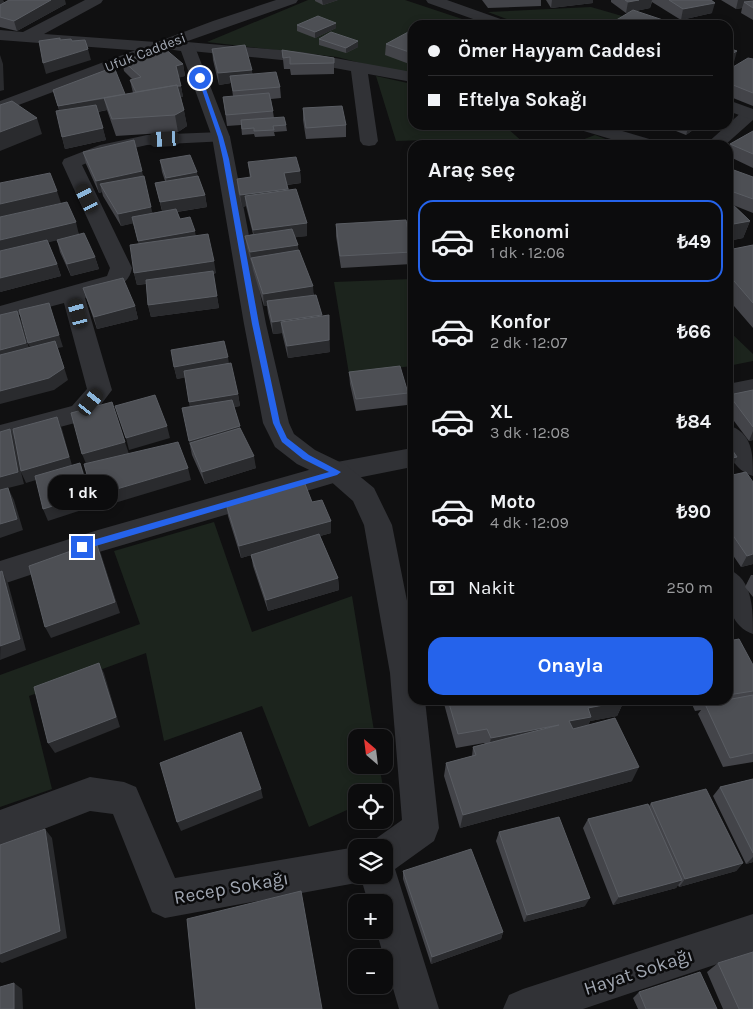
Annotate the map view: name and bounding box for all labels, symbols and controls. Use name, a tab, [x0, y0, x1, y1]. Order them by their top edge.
street label: Ufuk Caddesi	[102, 29, 188, 76]
text: Ömer Hayyam Caddesi	[458, 40, 662, 62]
route start	[189, 67, 211, 89]
text: Eftelya Sokağı	[458, 89, 587, 111]
car	[149, 131, 180, 147]
text: Araç seç	[428, 157, 515, 183]
car	[73, 181, 100, 215]
icon: car	[430, 219, 475, 264]
text: Ekonomi	[490, 221, 570, 243]
text: ₺49	[677, 231, 711, 253]
text: 1 dk · 12:06	[490, 243, 565, 262]
car	[66, 297, 89, 329]
icon: car	[430, 309, 475, 354]
text: Konfor	[490, 311, 550, 333]
text: ₺66	[677, 321, 711, 343]
text: 2 dk · 12:07	[490, 333, 567, 352]
car	[75, 386, 106, 418]
icon: car	[430, 399, 475, 444]
text: XL	[490, 401, 512, 423]
text: ₺84	[677, 411, 711, 433]
text: 3 dk · 12:08	[490, 423, 570, 442]
callout: 1 dk	[47, 474, 117, 510]
text: 1 dk	[68, 483, 98, 502]
icon: car	[430, 489, 475, 534]
text: Moto	[490, 491, 536, 513]
text: ₺90	[677, 501, 711, 523]
text: 4 dk · 12:09	[490, 513, 569, 532]
route end	[71, 536, 93, 558]
icon: cash	[428, 574, 456, 602]
text: Nakit	[468, 577, 515, 599]
text: 250 m	[666, 578, 713, 597]
button: Onayla	[428, 637, 713, 695]
north arrow	[348, 729, 392, 774]
map controls	[348, 729, 393, 994]
button: locate	[348, 784, 393, 829]
button: layers	[348, 839, 393, 884]
street label: Recep Sokağı	[172, 867, 290, 909]
button: +	[348, 894, 393, 939]
street label: Hayat Sokağı	[581, 944, 696, 1000]
button: −	[348, 949, 393, 994]

